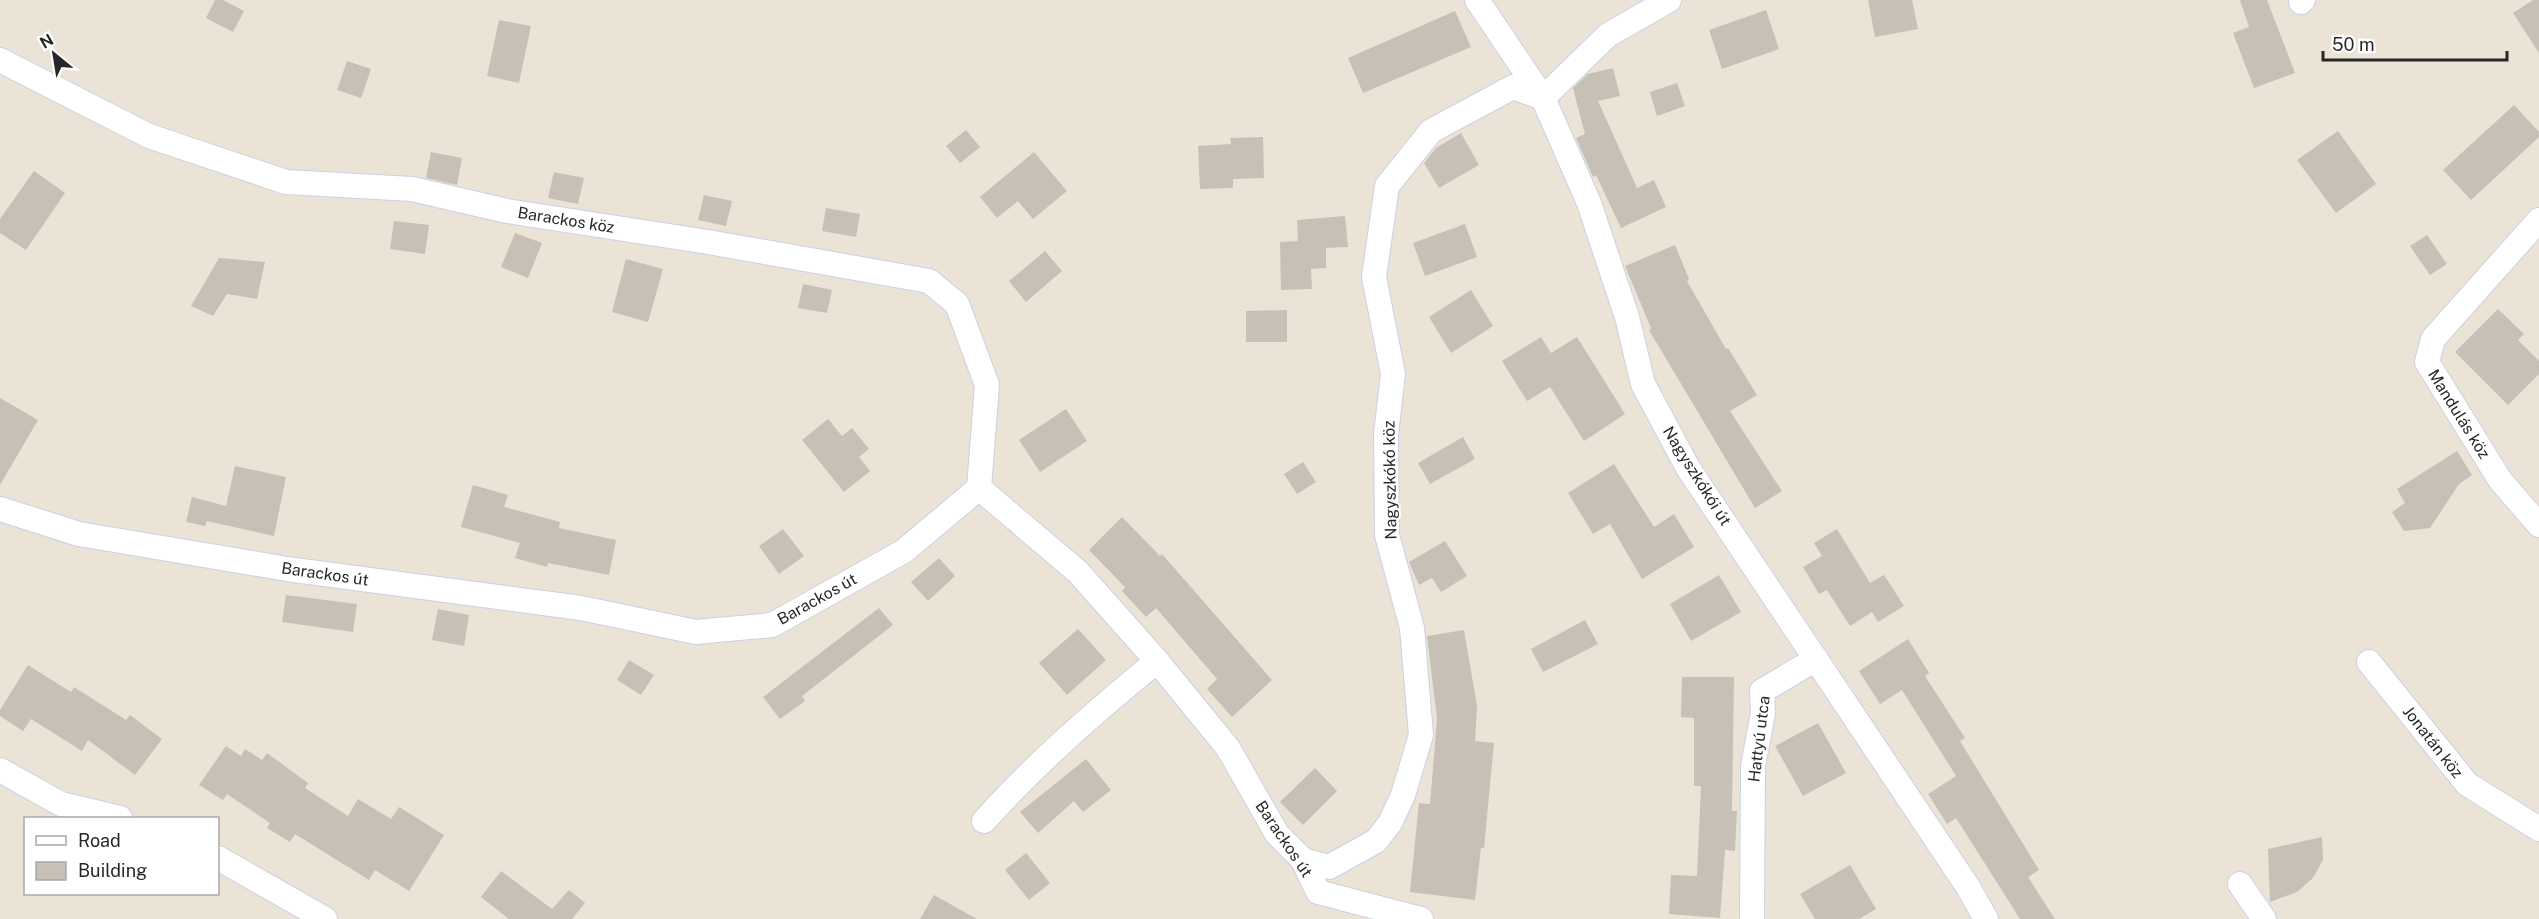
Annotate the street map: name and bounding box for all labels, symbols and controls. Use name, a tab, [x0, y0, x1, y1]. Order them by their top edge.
north arrow	[24, 24, 84, 84]
scale bar	[2323, 24, 2508, 62]
text: N	[37, 30, 57, 53]
text: 50 m	[2332, 34, 2375, 55]
street label: Barackos köz	[516, 203, 616, 237]
street label: Mandulás köz	[2424, 366, 2494, 462]
street label: Nagyszkókó köz	[1379, 420, 1401, 540]
street label: Nagyszkókói út	[1659, 423, 1735, 529]
street label: Barackos út	[280, 558, 370, 590]
street label: Barackos út	[774, 569, 860, 629]
street label: Hattyú utca	[1744, 695, 1774, 783]
street label: Jonatán köz	[2399, 702, 2467, 782]
street label: Barackos út	[1252, 797, 1316, 881]
legend	[24, 817, 219, 895]
text: Road	[78, 830, 121, 851]
text: Building	[78, 860, 147, 881]

